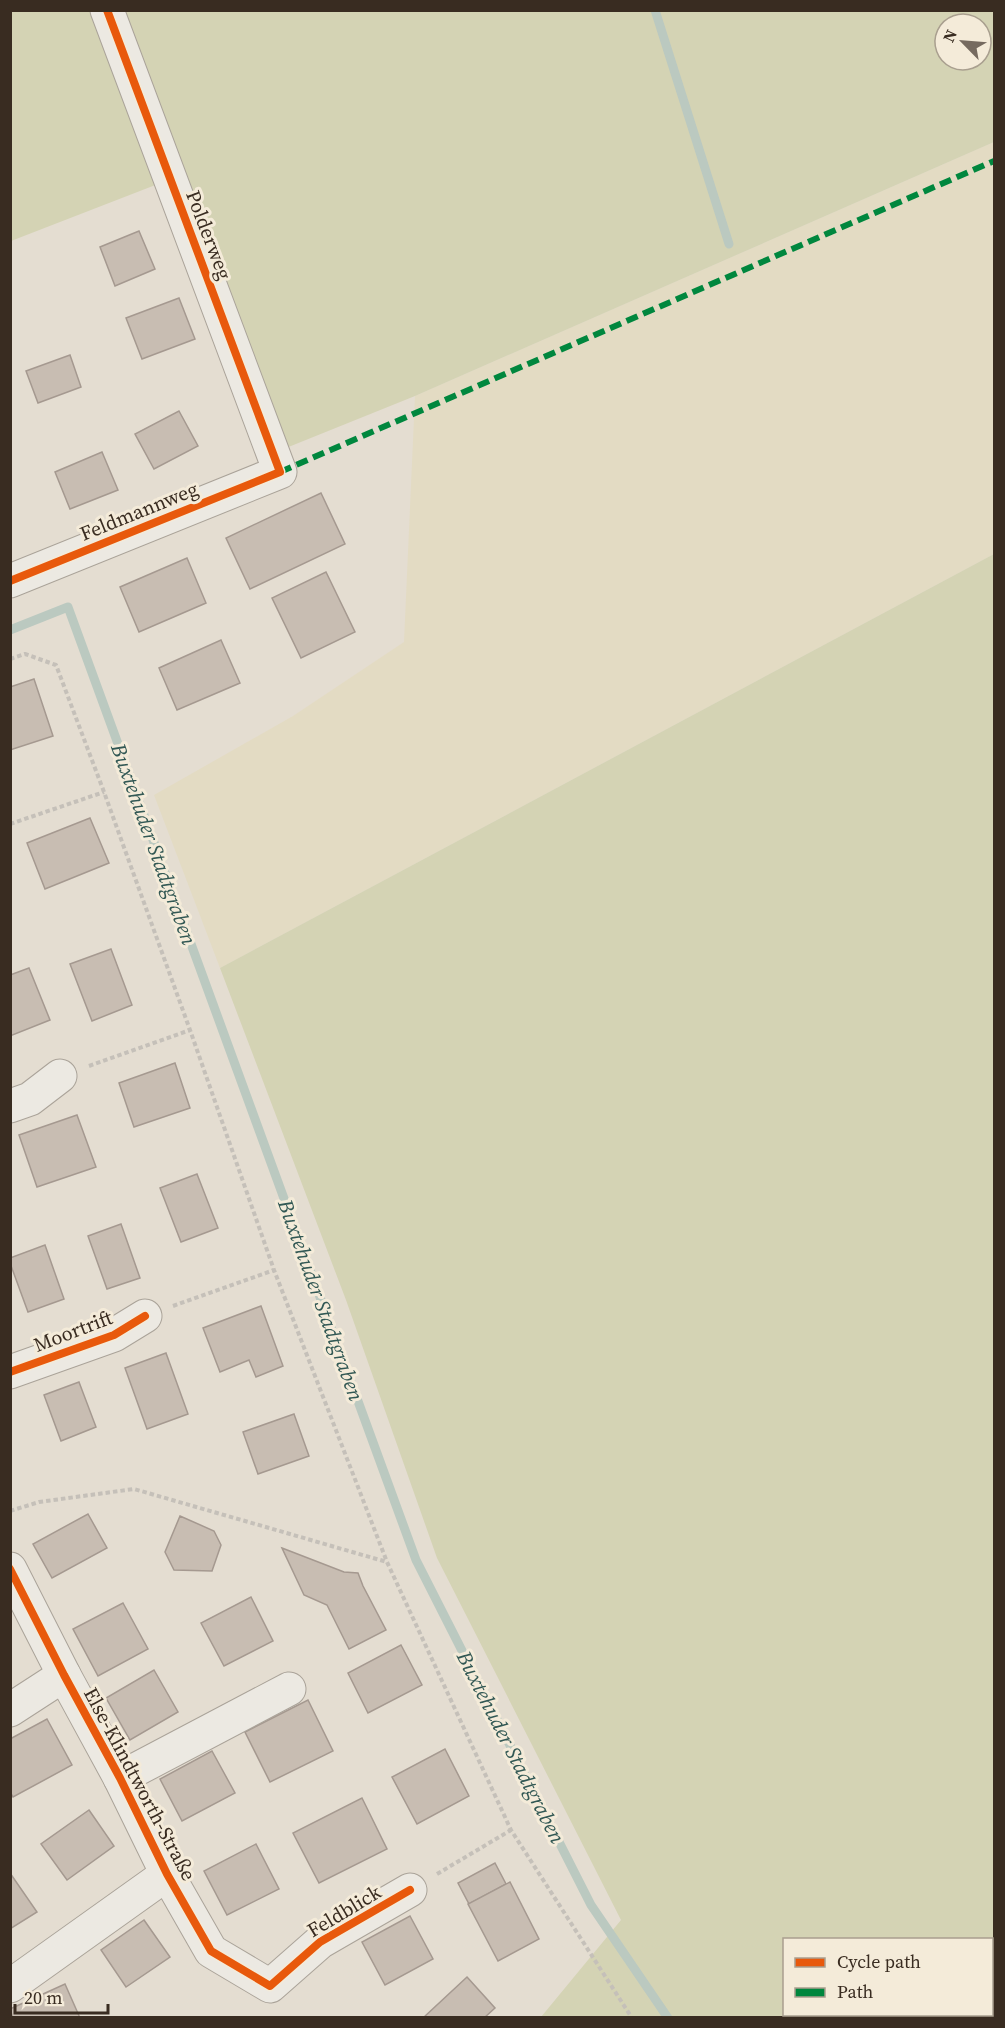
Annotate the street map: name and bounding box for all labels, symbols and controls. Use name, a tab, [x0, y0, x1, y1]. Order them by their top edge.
north arrow	[933, 12, 993, 72]
text: N	[937, 25, 962, 46]
street label: Polderweg	[179, 186, 239, 284]
street label: Feldmannweg	[76, 475, 202, 547]
water label: Buxtehuder Stadtgraben	[104, 738, 204, 949]
water label: Buxtehuder Stadtgraben	[271, 1194, 371, 1405]
street label: Moortrift	[30, 1303, 117, 1359]
water label: Buxtehuder Stadtgraben	[449, 1645, 572, 1848]
street label: Else-Klindtworth-Straße	[77, 1682, 203, 1886]
street label: Feldblick	[302, 1878, 386, 1944]
legend	[783, 1938, 993, 2016]
text: Cycle path	[837, 1949, 921, 1974]
scale bar	[15, 1977, 108, 2015]
text: Path	[837, 1979, 874, 2004]
text: 20 m	[24, 1985, 62, 2010]

